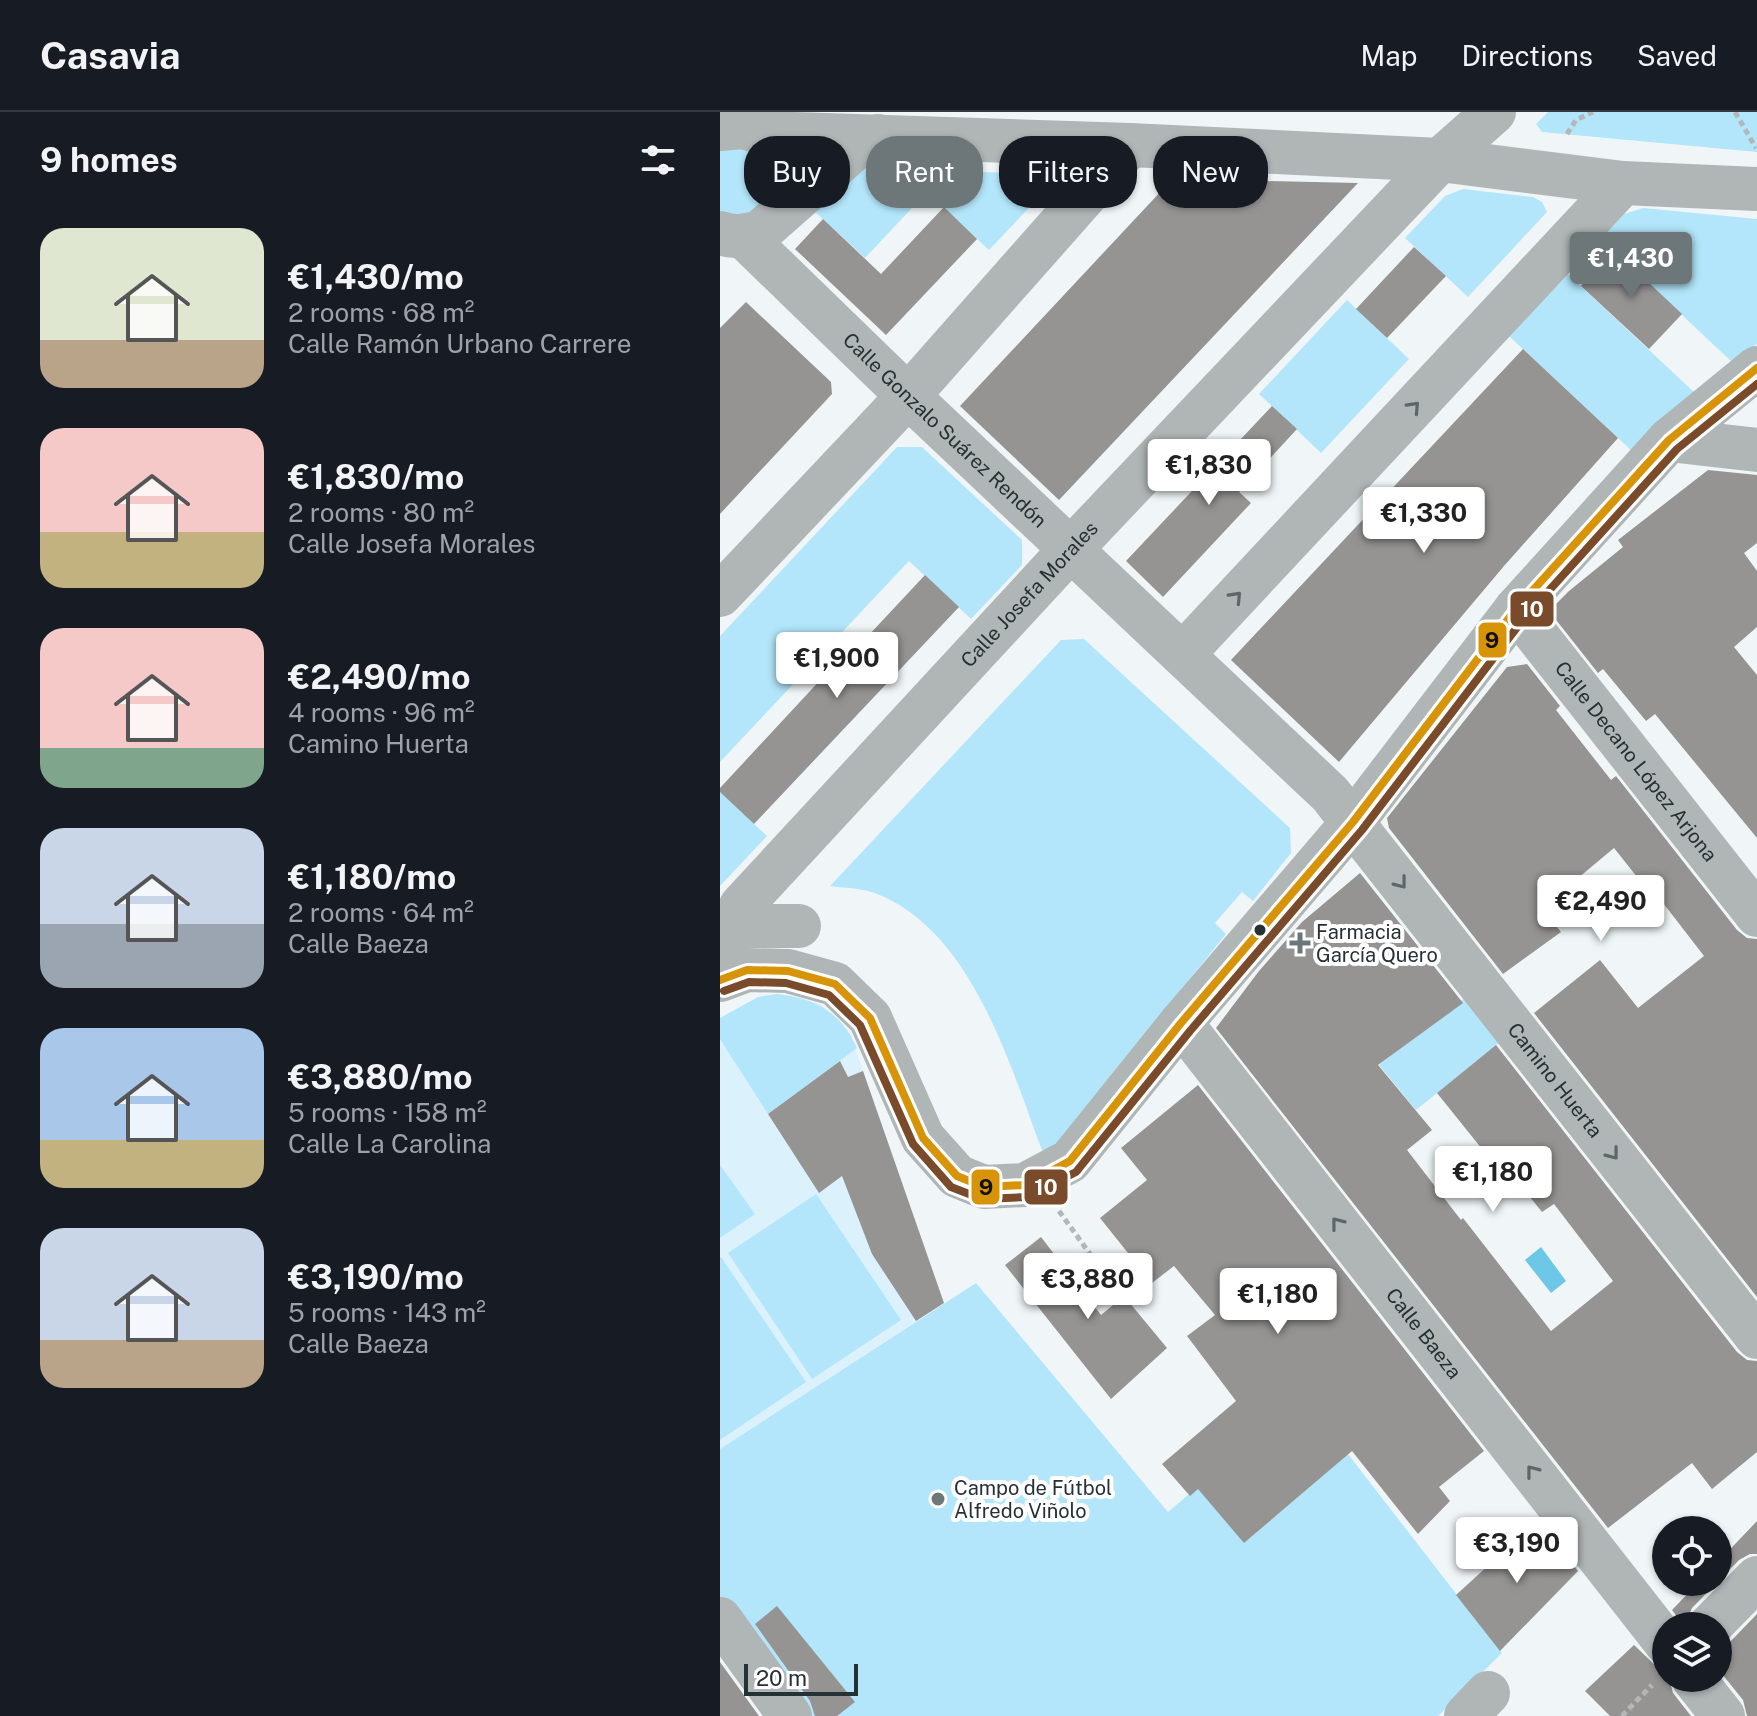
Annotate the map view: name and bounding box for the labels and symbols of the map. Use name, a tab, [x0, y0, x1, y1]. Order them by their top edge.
pin: €1,430	[1566, 232, 1696, 300]
street label: Calle Gonzalo Suárez Rendón	[838, 328, 1052, 533]
one-way arrow	[1405, 402, 1419, 416]
pin: €1,830	[1144, 439, 1274, 507]
pin: €1,330	[1359, 487, 1489, 555]
street label: Calle Josefa Morales	[956, 516, 1103, 672]
line badge: 10	[1509, 590, 1555, 628]
one-way arrow	[1227, 591, 1241, 606]
text: 10	[1520, 596, 1544, 622]
line badge: 9	[1477, 621, 1508, 659]
text: 9	[1485, 627, 1499, 653]
pin: €1,900	[772, 632, 902, 700]
street label: Calle Decano López Arjona	[1550, 657, 1722, 866]
one-way arrow	[1391, 874, 1405, 889]
pin: €2,490	[1536, 875, 1666, 943]
place label: Farmacia García Quero	[1316, 920, 1438, 967]
unlabelled marker	[1252, 922, 1268, 938]
marker: Farmacia García Quero	[1291, 934, 1309, 952]
street label: Camino Huerta	[1503, 1018, 1608, 1142]
one-way arrow	[1604, 1145, 1618, 1160]
pin: €1,180	[1428, 1146, 1558, 1214]
line badge: 9	[970, 1168, 1001, 1206]
line badge: 10	[1023, 1168, 1069, 1206]
text: 9	[979, 1174, 993, 1200]
text: 10	[1034, 1174, 1058, 1200]
one-way arrow	[1332, 1217, 1346, 1232]
pin: €3,880	[1023, 1253, 1153, 1321]
pin: €1,180	[1213, 1268, 1343, 1336]
street label: Calle Baeza	[1381, 1283, 1467, 1383]
one-way arrow	[1527, 1465, 1541, 1480]
place label: Campo de Fútbol Alfredo Viñolo	[954, 1476, 1112, 1523]
marker: Campo de Fútbol Alfredo Viñolo	[929, 1490, 947, 1508]
pin: €3,190	[1452, 1517, 1582, 1585]
scale bar	[744, 1660, 858, 1696]

